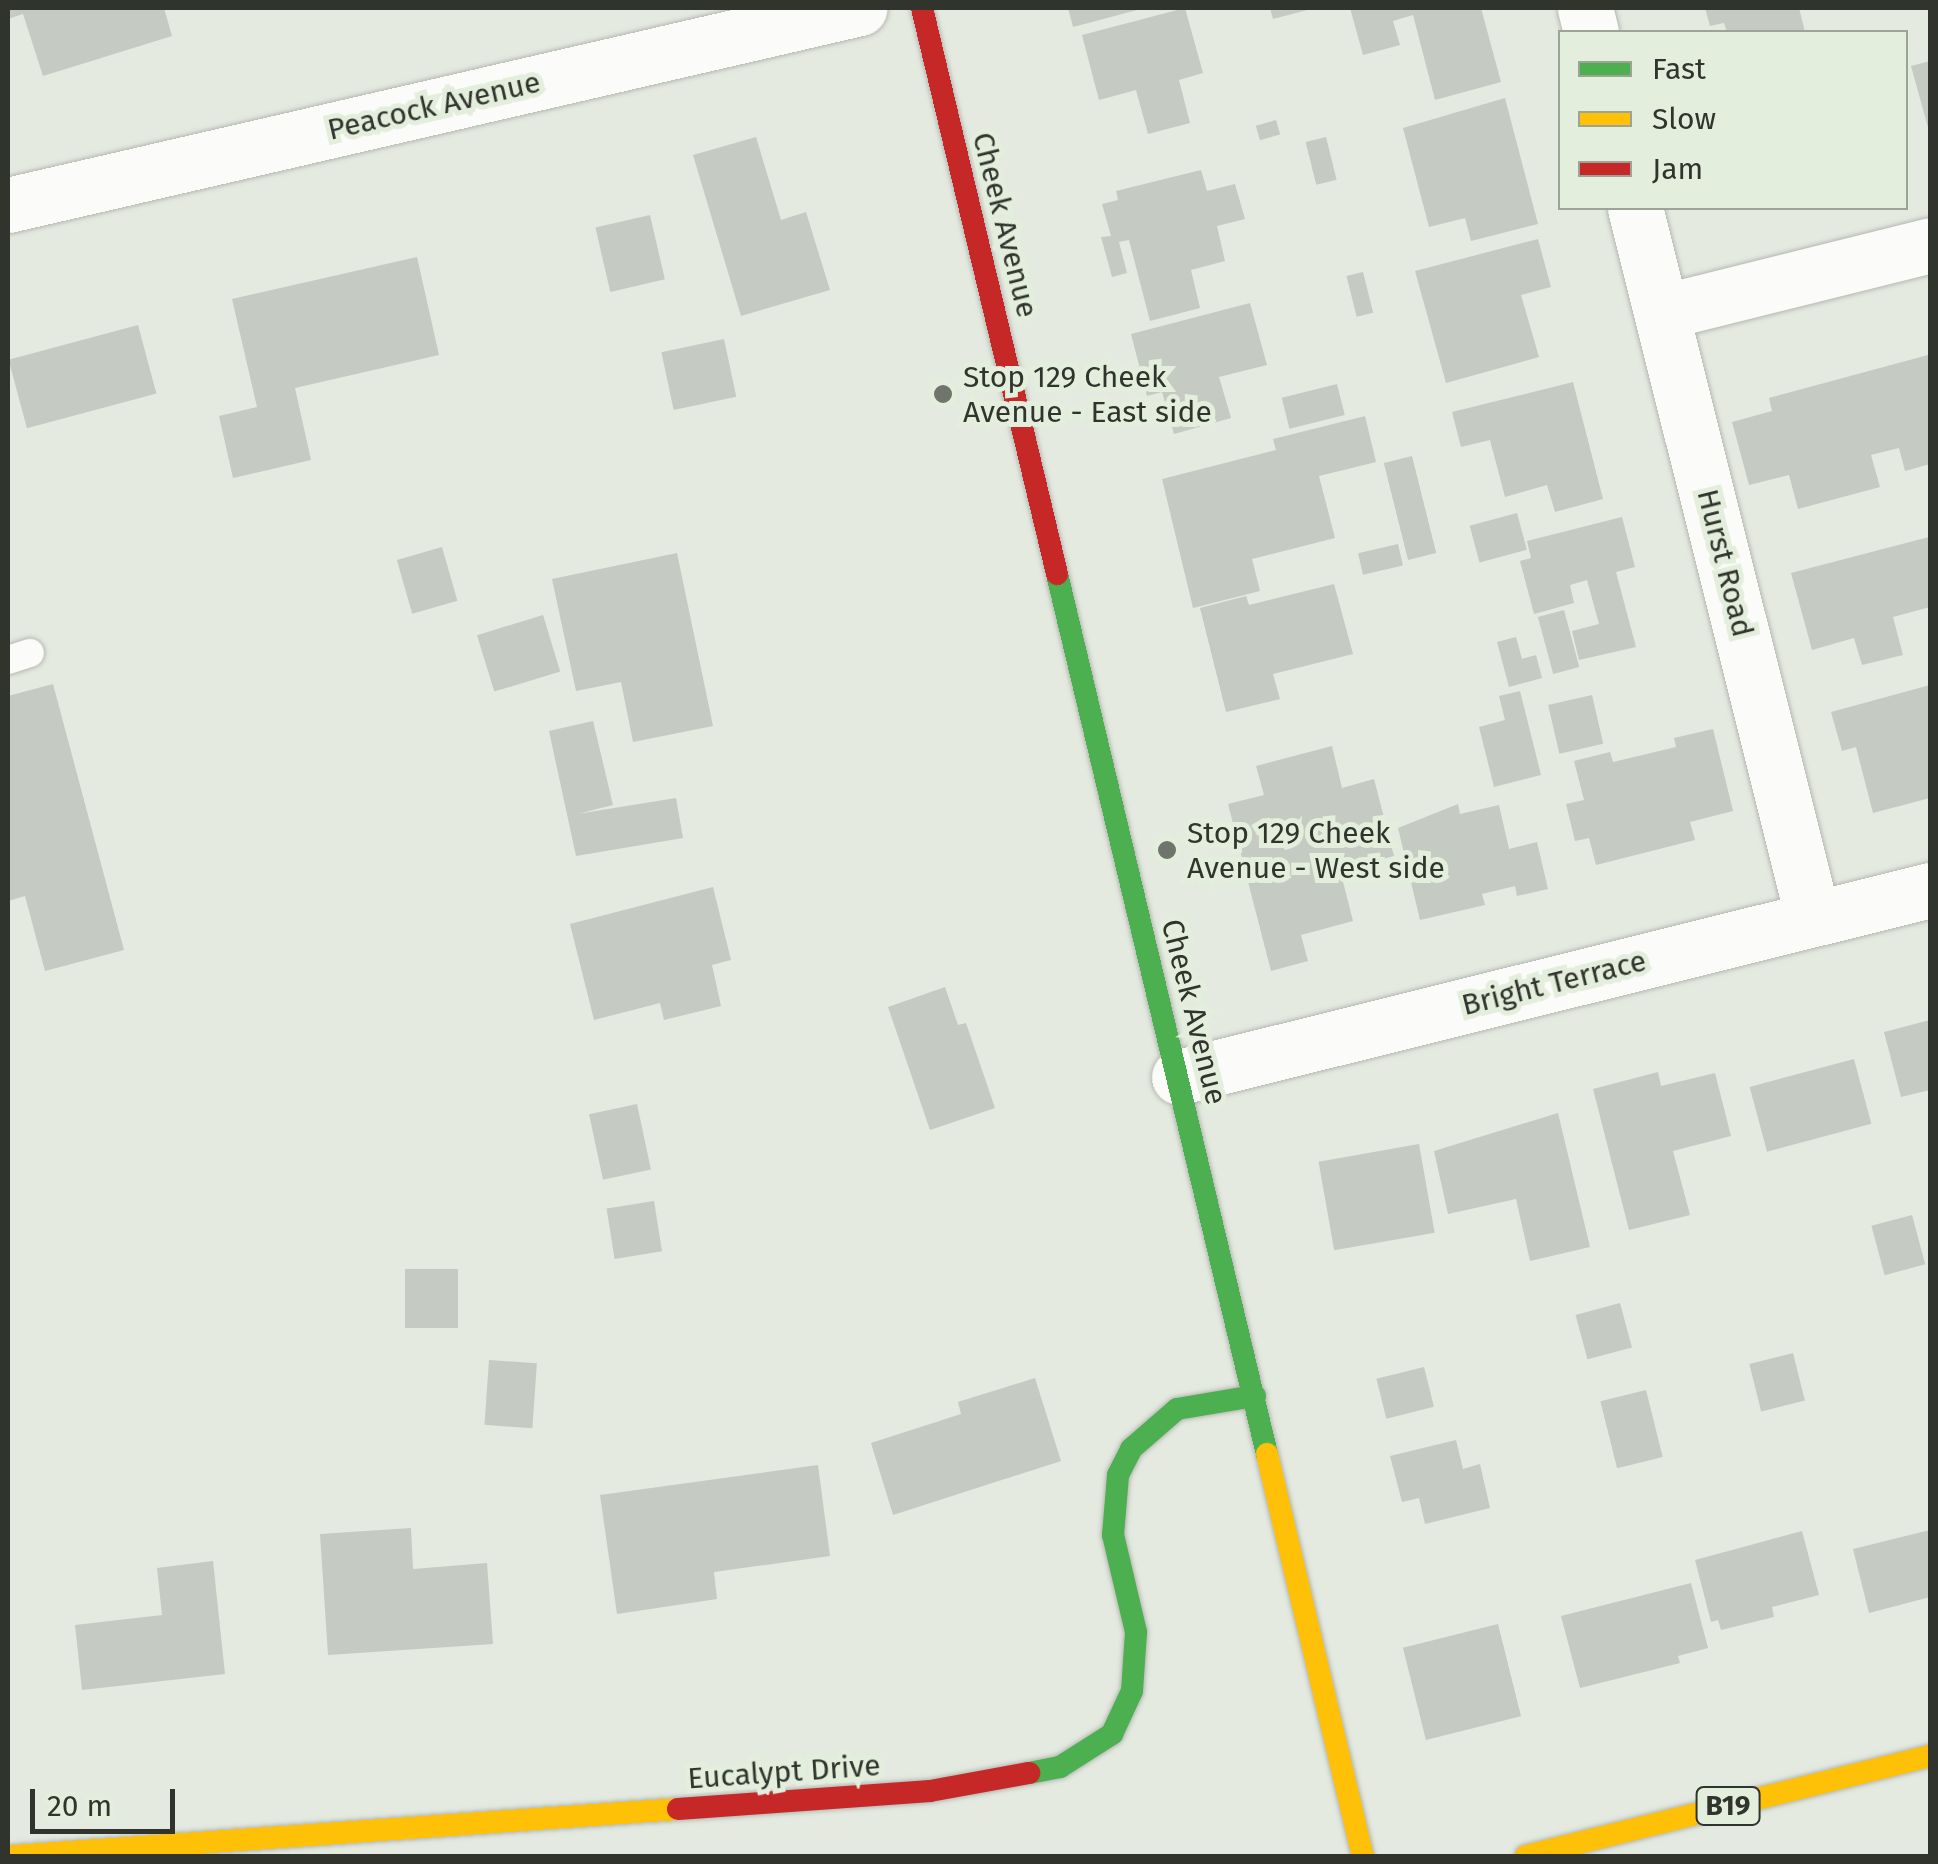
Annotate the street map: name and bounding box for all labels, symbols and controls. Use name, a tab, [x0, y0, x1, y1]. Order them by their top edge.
legend	[1558, 30, 1908, 210]
text: Fast	[1652, 51, 1706, 87]
street label: Peacock Avenue	[324, 64, 544, 148]
text: Slow	[1652, 101, 1716, 137]
street label: Cheek Avenue	[965, 129, 1045, 321]
text: Jam	[1652, 151, 1703, 187]
place label: Stop 129 Cheek Avenue - East side	[963, 359, 1212, 430]
marker: Stop 129 Cheek Avenue - East side	[932, 383, 954, 405]
street label: Hurst Road	[1689, 485, 1761, 641]
place label: Stop 129 Cheek Avenue - West side	[1187, 815, 1445, 886]
marker: Stop 129 Cheek Avenue - West side	[1156, 839, 1178, 861]
street label: Cheek Avenue	[1154, 916, 1234, 1108]
street label: Bright Terrace	[1458, 943, 1650, 1023]
street label: Eucalypt Drive	[686, 1747, 882, 1797]
scale bar	[35, 1769, 180, 1831]
road number: B19	[1696, 1783, 1760, 1829]
text: 20 m	[47, 1788, 112, 1824]

